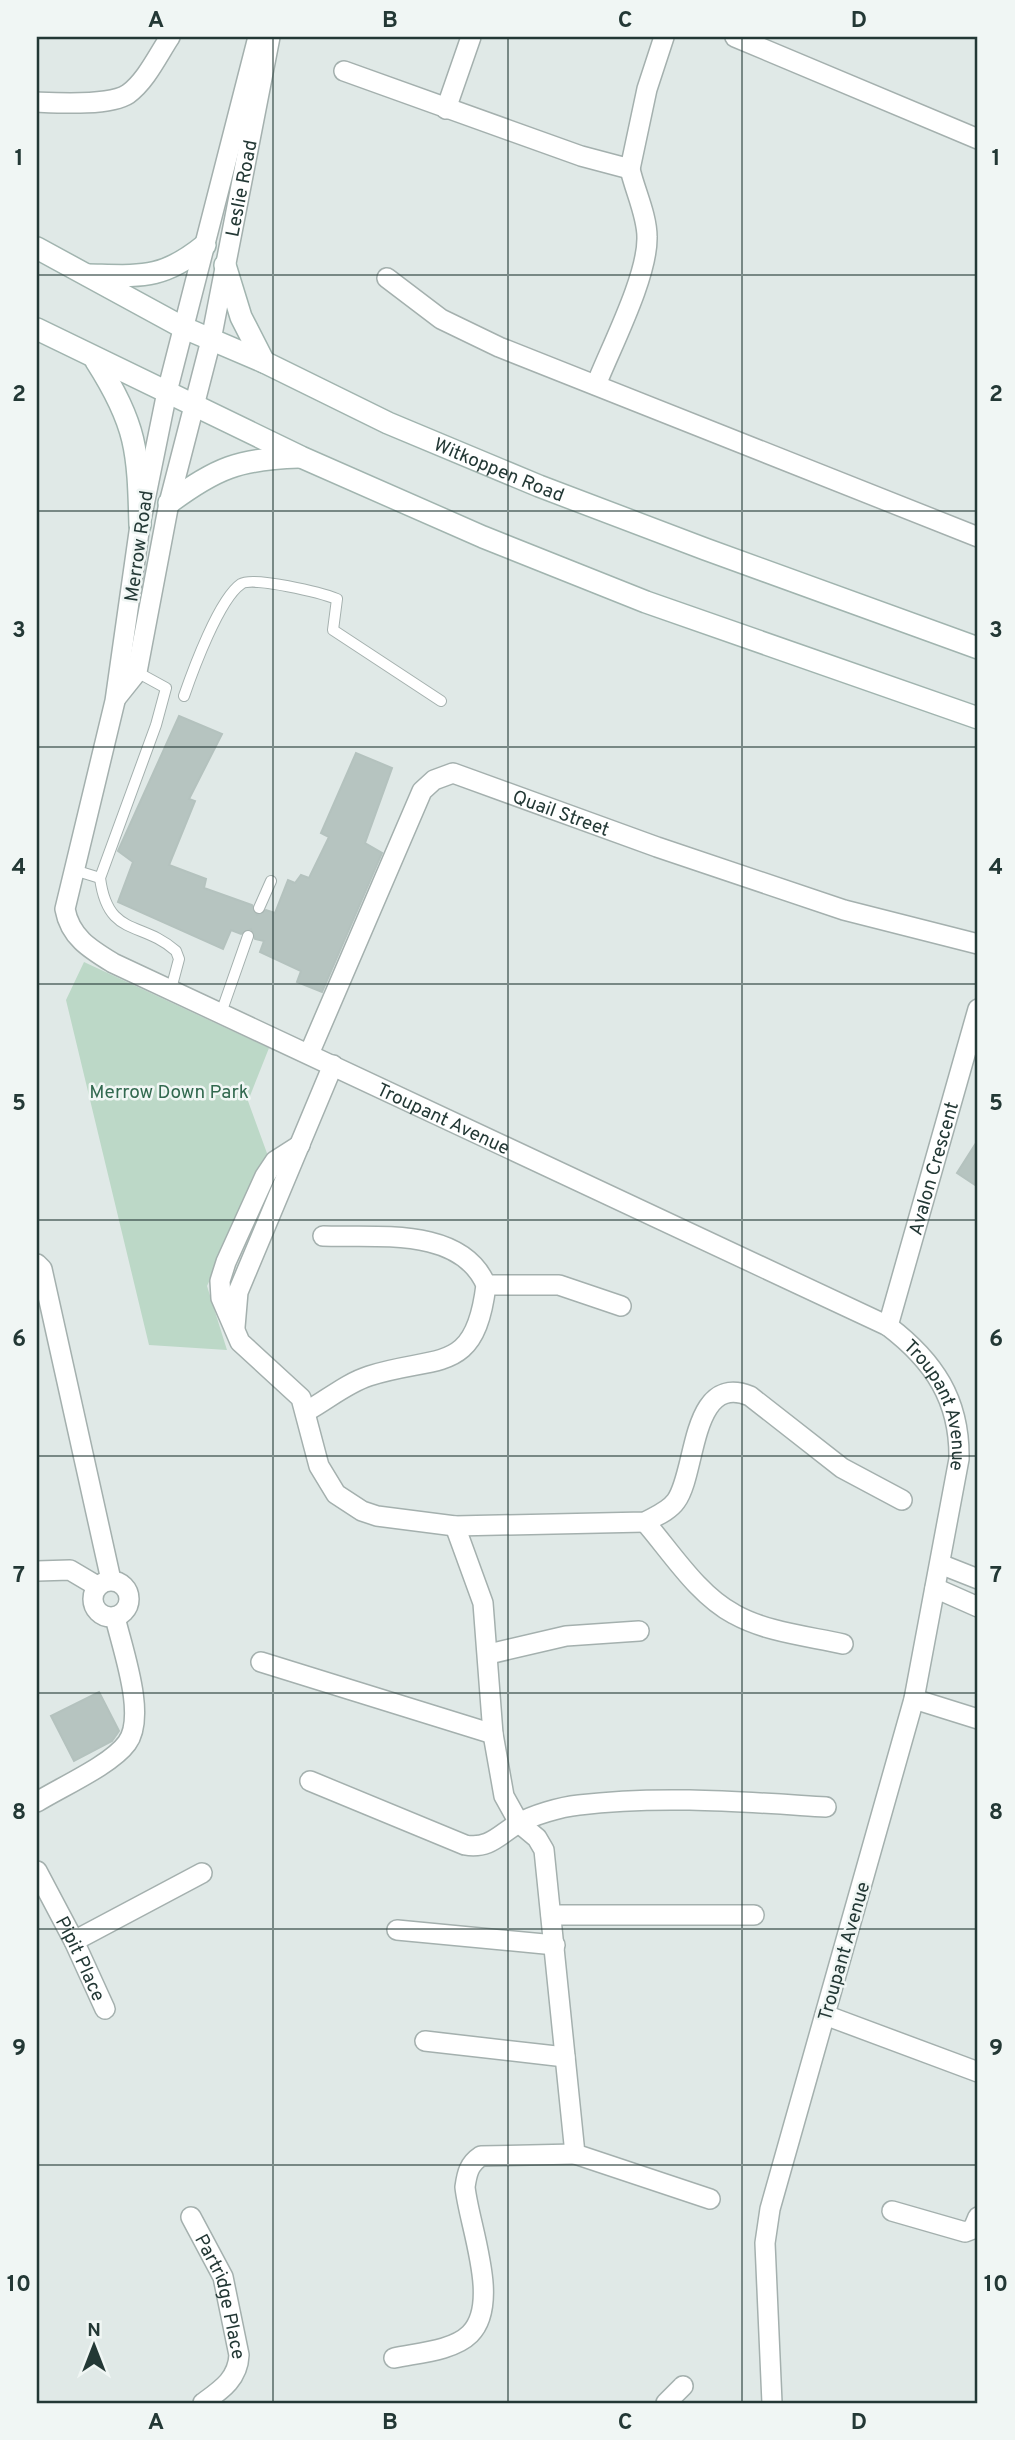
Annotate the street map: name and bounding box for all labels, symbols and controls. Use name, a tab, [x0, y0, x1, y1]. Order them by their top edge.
text: A	[148, 7, 164, 36]
text: B	[382, 7, 398, 36]
text: C	[618, 7, 632, 36]
text: D	[851, 7, 867, 36]
street label: Leslie Road	[221, 138, 264, 239]
text: 1	[14, 145, 24, 174]
text: 1	[991, 145, 1001, 174]
text: 2	[12, 381, 26, 410]
text: 2	[989, 381, 1003, 410]
street label: Witkoppen Road	[430, 433, 567, 508]
street label: Merrow Road	[120, 489, 160, 604]
text: 3	[12, 617, 26, 646]
text: 3	[989, 617, 1003, 646]
street label: Quail Street	[509, 786, 612, 843]
text: 4	[12, 854, 26, 883]
text: 4	[989, 854, 1003, 883]
street label: Troupant Avenue	[373, 1078, 513, 1161]
park label: Merrow Down Park	[89, 1081, 249, 1105]
text: 5	[12, 1090, 26, 1119]
text: 5	[989, 1090, 1003, 1119]
street label: Avalon Crescent	[904, 1099, 965, 1238]
text: 6	[12, 1326, 26, 1355]
text: 6	[989, 1326, 1003, 1355]
street label: Troupant Avenue	[898, 1335, 969, 1473]
text: 7	[13, 1562, 25, 1591]
text: 7	[990, 1562, 1002, 1591]
text: 8	[12, 1799, 26, 1828]
text: 8	[989, 1799, 1003, 1828]
street label: Troupant Avenue	[814, 1879, 876, 2024]
street label: Pipit Place	[49, 1913, 110, 2005]
text: 9	[12, 2035, 26, 2064]
text: 9	[989, 2035, 1003, 2064]
street label: Partridge Place	[188, 2230, 250, 2362]
text: 10	[7, 2271, 31, 2300]
text: 10	[984, 2271, 1008, 2300]
north arrow	[60, 2310, 130, 2380]
text: N	[87, 2319, 101, 2343]
text: A	[148, 2409, 164, 2438]
text: B	[382, 2409, 398, 2438]
text: C	[618, 2409, 632, 2438]
text: D	[851, 2409, 867, 2438]

